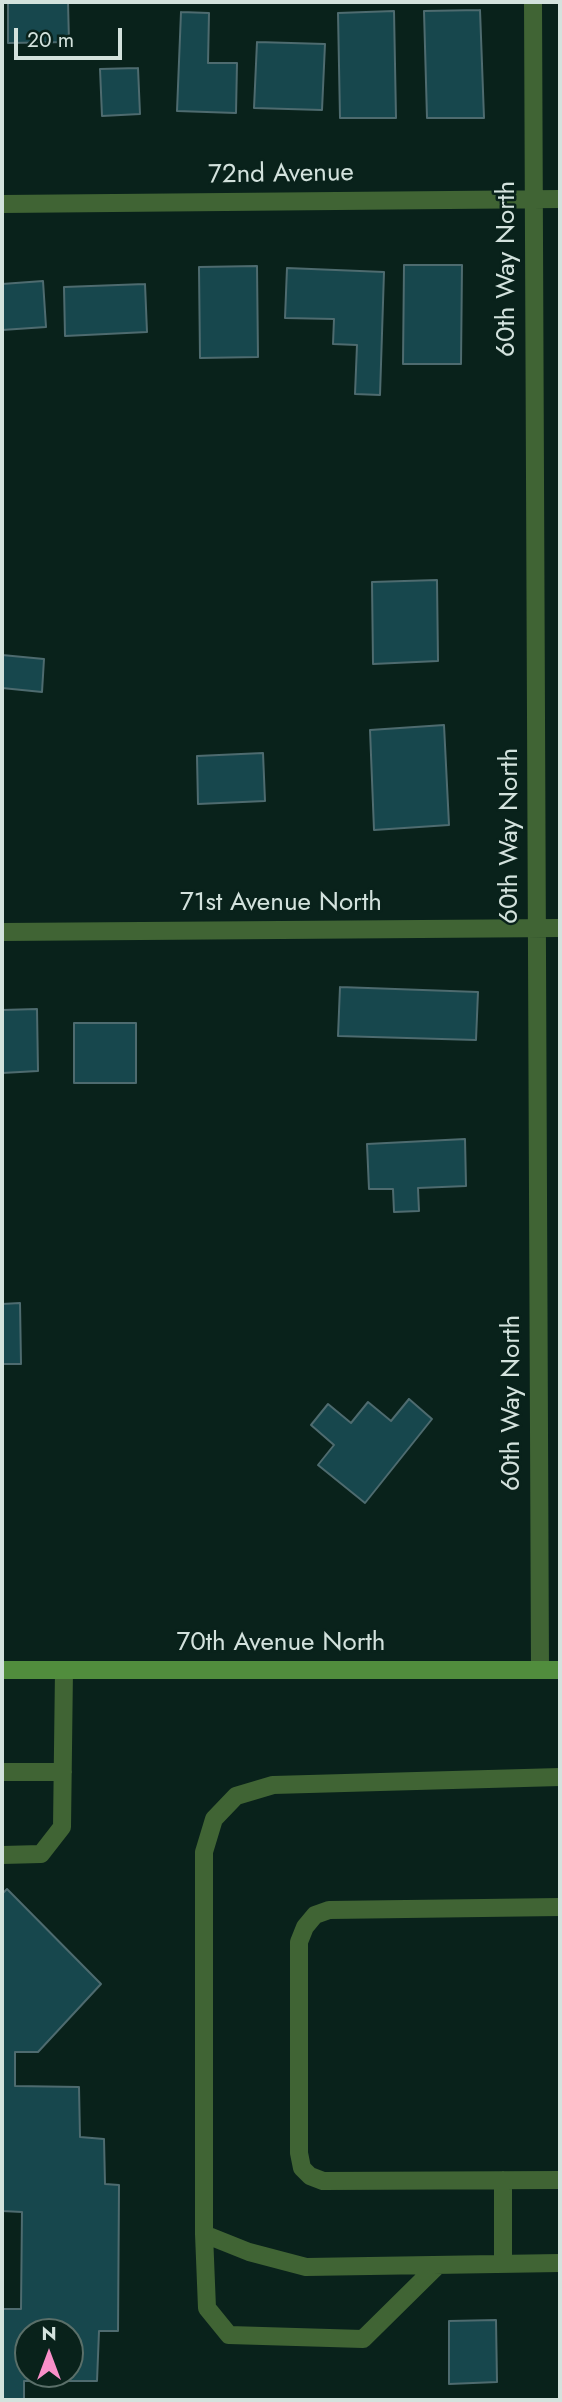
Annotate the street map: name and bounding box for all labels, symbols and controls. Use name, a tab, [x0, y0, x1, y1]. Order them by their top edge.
scale bar	[18, 14, 126, 58]
text: 20 m	[27, 25, 74, 55]
street label: 72nd Avenue	[208, 158, 354, 192]
street label: 60th Way North	[492, 181, 524, 357]
street label: 60th Way North	[495, 748, 527, 924]
street label: 71st Avenue North	[180, 888, 382, 920]
street label: 60th Way North	[497, 1315, 529, 1491]
street label: 70th Avenue North	[177, 1628, 385, 1660]
north arrow	[14, 2318, 84, 2388]
text: N	[41, 2320, 57, 2347]

